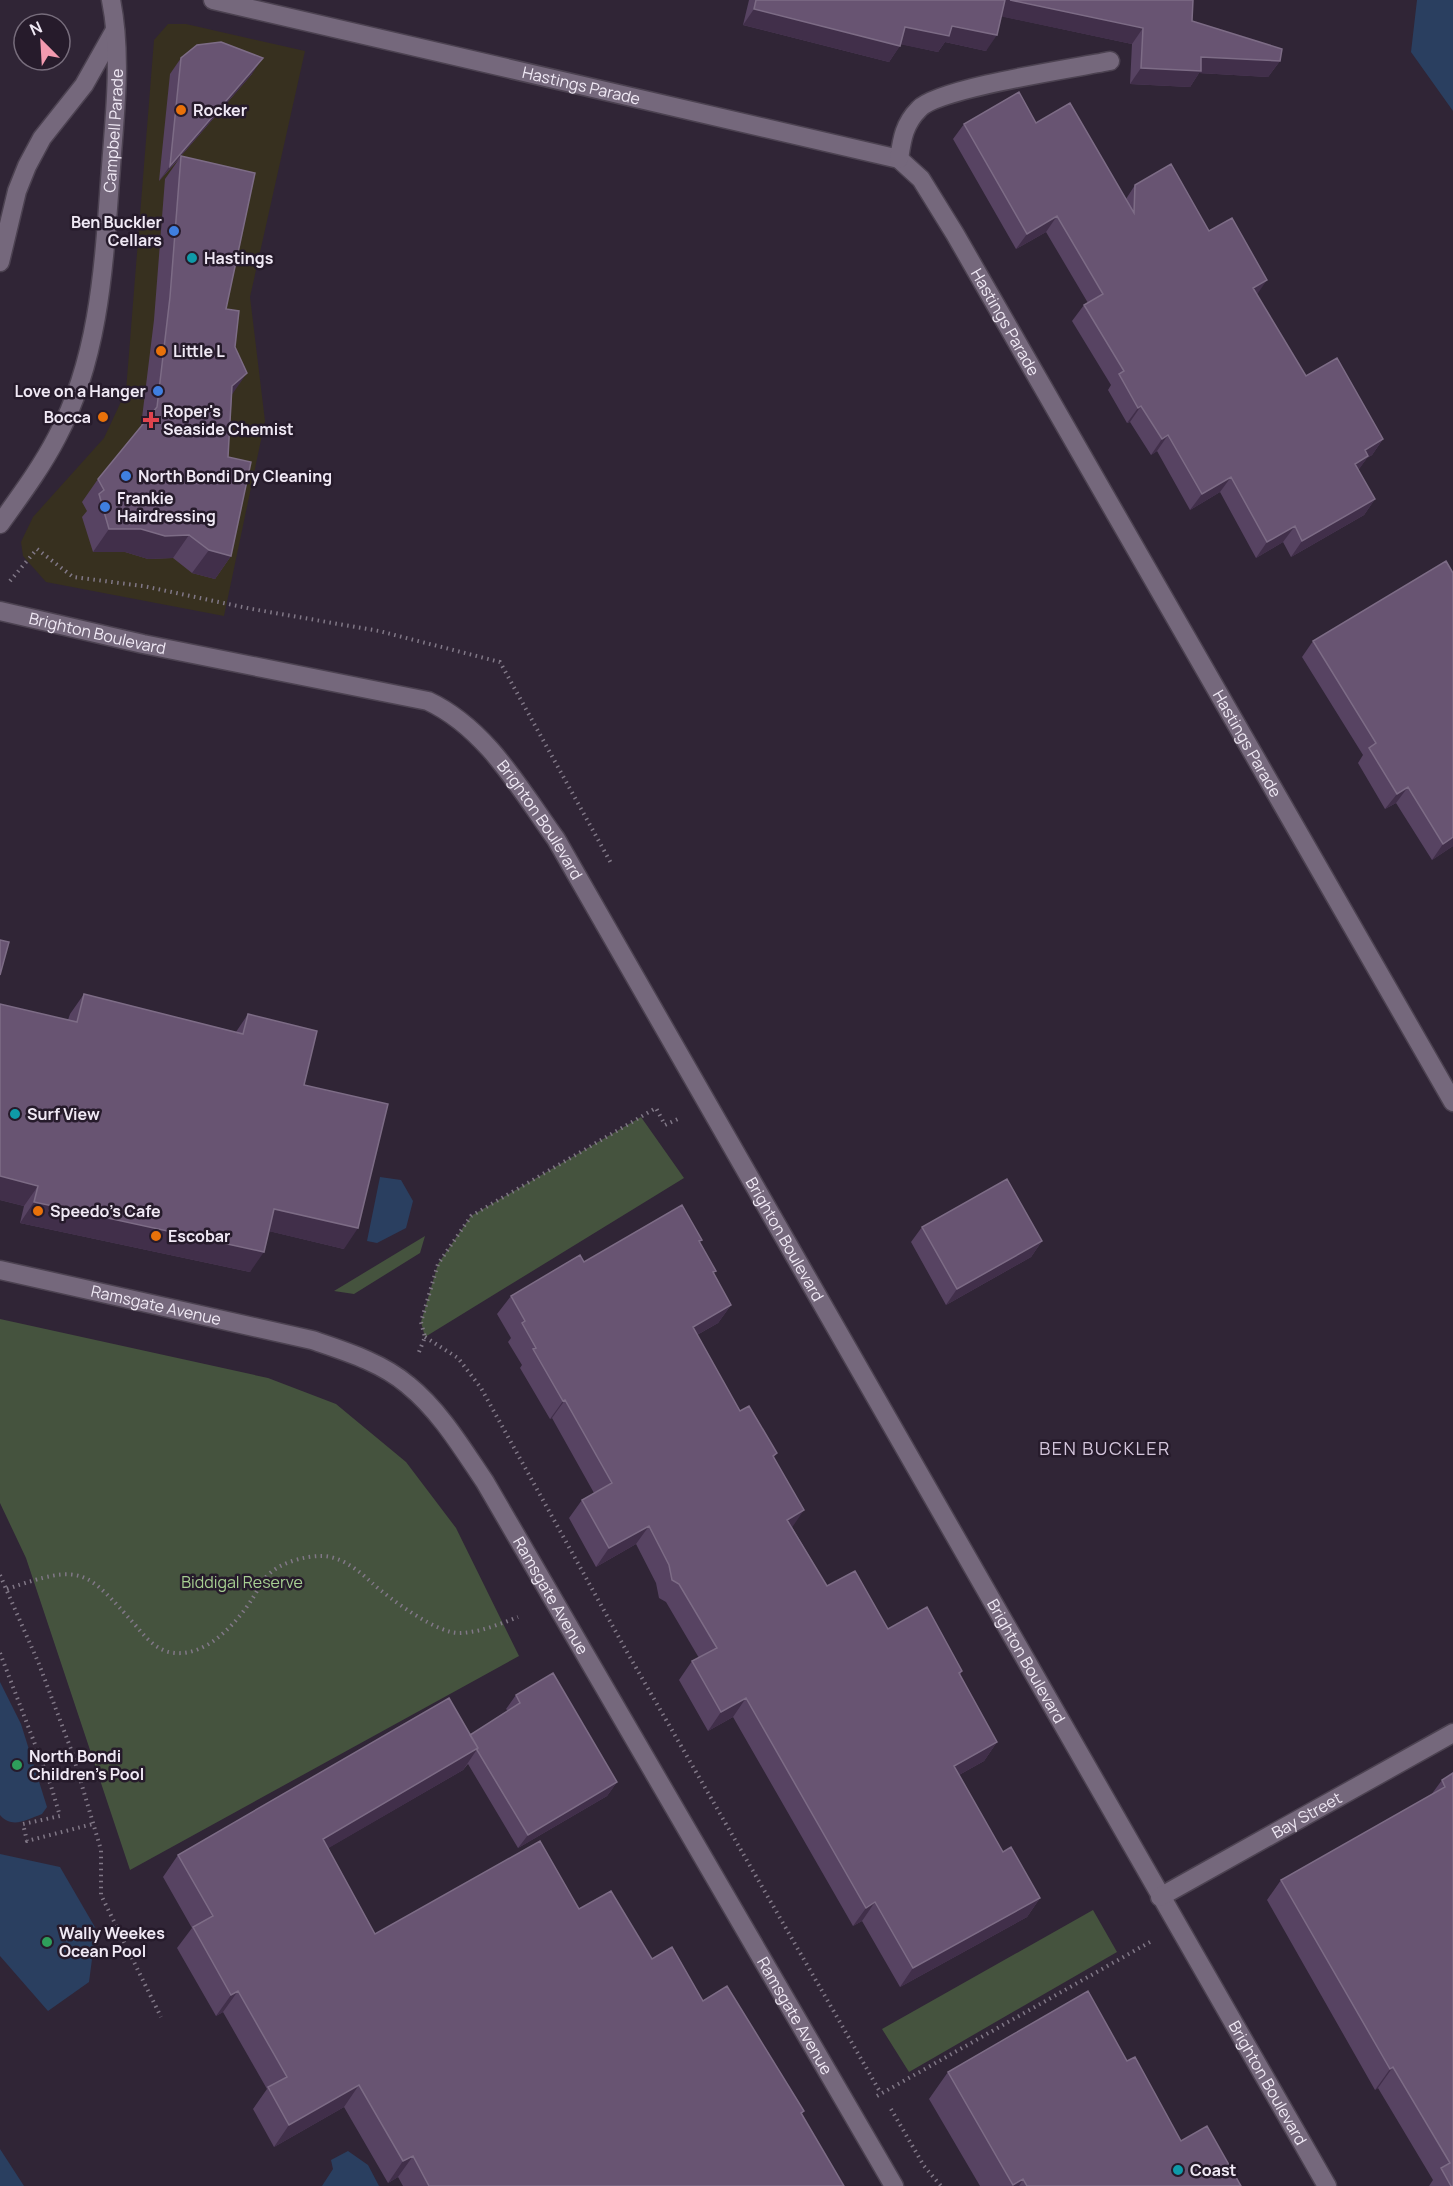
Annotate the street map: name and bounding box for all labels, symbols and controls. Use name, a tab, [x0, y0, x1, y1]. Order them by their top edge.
north arrow	[12, 12, 72, 72]
text: N	[26, 16, 46, 41]
street label: Hastings Parade	[520, 61, 642, 110]
street label: Campbell Parade	[98, 68, 128, 193]
place label: Rocker	[193, 99, 247, 121]
marker: Rocker	[174, 103, 188, 117]
place label: Ben Buckler Cellars	[71, 211, 162, 251]
marker: Ben Buckler Cellars	[167, 224, 181, 238]
place label: Hastings	[204, 247, 274, 269]
marker: Hastings	[185, 251, 199, 265]
street label: Hastings Parade	[966, 264, 1045, 380]
place label: Little L	[173, 340, 225, 362]
marker: Little L	[154, 344, 168, 358]
place label: Love on a Hanger	[14, 380, 146, 402]
marker: Love on a Hanger	[151, 384, 165, 398]
place label: Roper's Seaside Chemist	[163, 400, 294, 440]
place label: Bocca	[44, 406, 91, 428]
marker: Bocca	[96, 410, 110, 424]
marker: Roper's Seaside Chemist	[144, 413, 158, 427]
place label: North Bondi Dry Cleaning	[138, 465, 332, 487]
marker: North Bondi Dry Cleaning	[119, 469, 133, 483]
place label: Frankie Hairdressing	[117, 487, 216, 527]
marker: Frankie Hairdressing	[98, 500, 112, 514]
street label: Brighton Boulevard	[27, 607, 168, 659]
street label: Hastings Parade	[1208, 686, 1287, 801]
street label: Brighton Boulevard	[492, 755, 588, 884]
place label: Surf View	[27, 1103, 100, 1125]
marker: Surf View	[8, 1107, 22, 1121]
street label: Brighton Boulevard	[741, 1173, 829, 1305]
place label: Speedo's Cafe	[50, 1200, 161, 1222]
marker: Speedo's Cafe	[31, 1204, 45, 1218]
place label: Escobar	[168, 1225, 230, 1247]
marker: Escobar	[149, 1229, 163, 1243]
street label: Ramsgate Avenue	[89, 1280, 223, 1330]
district label: BEN BUCKLER	[1039, 1436, 1171, 1460]
street label: Ramsgate Avenue	[508, 1533, 594, 1658]
park label: Biddigal Reserve	[181, 1571, 303, 1593]
street label: Brighton Boulevard	[982, 1595, 1071, 1727]
place label: North Bondi Children's Pool	[29, 1745, 144, 1785]
marker: North Bondi Children's Pool	[10, 1758, 24, 1772]
street label: Bay Street	[1268, 1787, 1346, 1843]
place label: Wally Weekes Ocean Pool	[59, 1922, 165, 1962]
marker: Wally Weekes Ocean Pool	[40, 1935, 54, 1949]
street label: Ramsgate Avenue	[752, 1953, 838, 2079]
street label: Brighton Boulevard	[1224, 2017, 1312, 2149]
place label: Coast	[1190, 2159, 1237, 2181]
marker: Coast	[1171, 2163, 1185, 2177]

